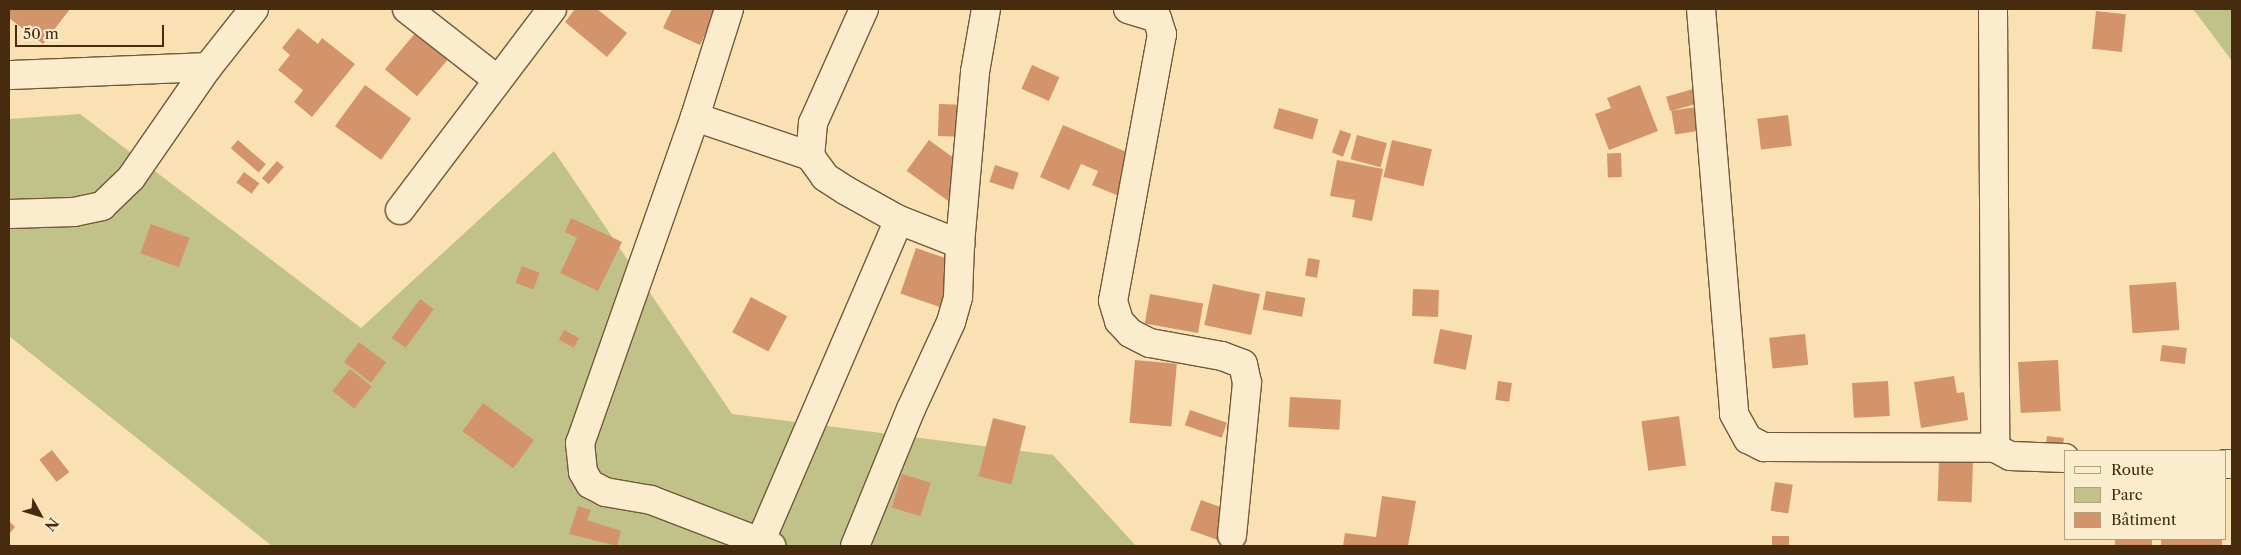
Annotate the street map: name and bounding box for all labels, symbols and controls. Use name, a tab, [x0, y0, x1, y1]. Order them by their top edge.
scale bar	[18, 15, 166, 47]
text: 50 m	[23, 24, 59, 43]
legend	[2064, 450, 2226, 540]
text: Route	[2111, 460, 2154, 479]
text: Parc	[2111, 485, 2143, 504]
north arrow	[15, 490, 65, 540]
text: Bâtiment	[2111, 510, 2176, 529]
text: N	[41, 514, 62, 535]

